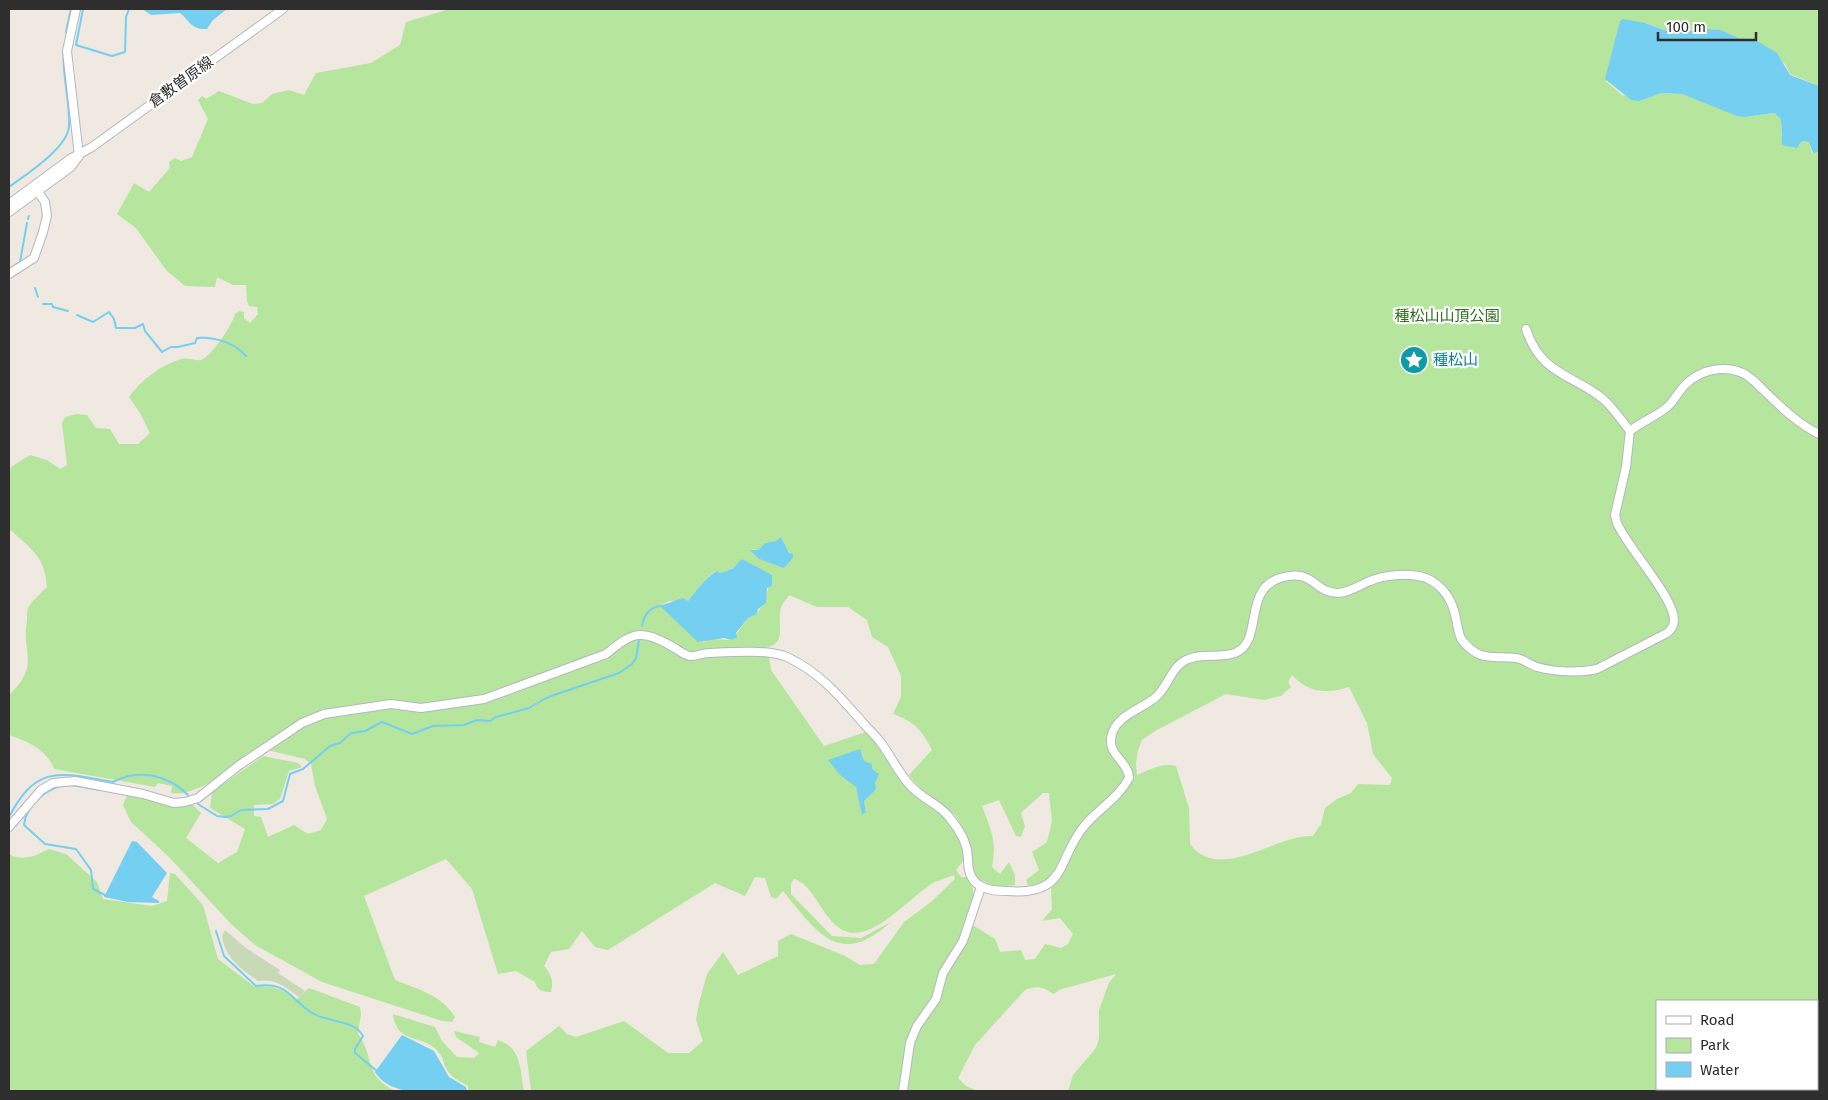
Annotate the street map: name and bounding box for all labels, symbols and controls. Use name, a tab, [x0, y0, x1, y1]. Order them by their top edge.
scale bar	[1658, 10, 1756, 42]
text: 100 m	[1666, 18, 1706, 36]
street label: 倉敷曽原線	[145, 53, 217, 111]
park label: 種松山山頂公園	[1394, 307, 1500, 325]
place icon: 種松山	[1399, 345, 1429, 375]
place label: 種松山	[1433, 351, 1478, 369]
legend	[1656, 1000, 1818, 1090]
text: Road	[1700, 1011, 1735, 1029]
text: Park	[1700, 1036, 1730, 1054]
text: Water	[1700, 1061, 1739, 1079]

